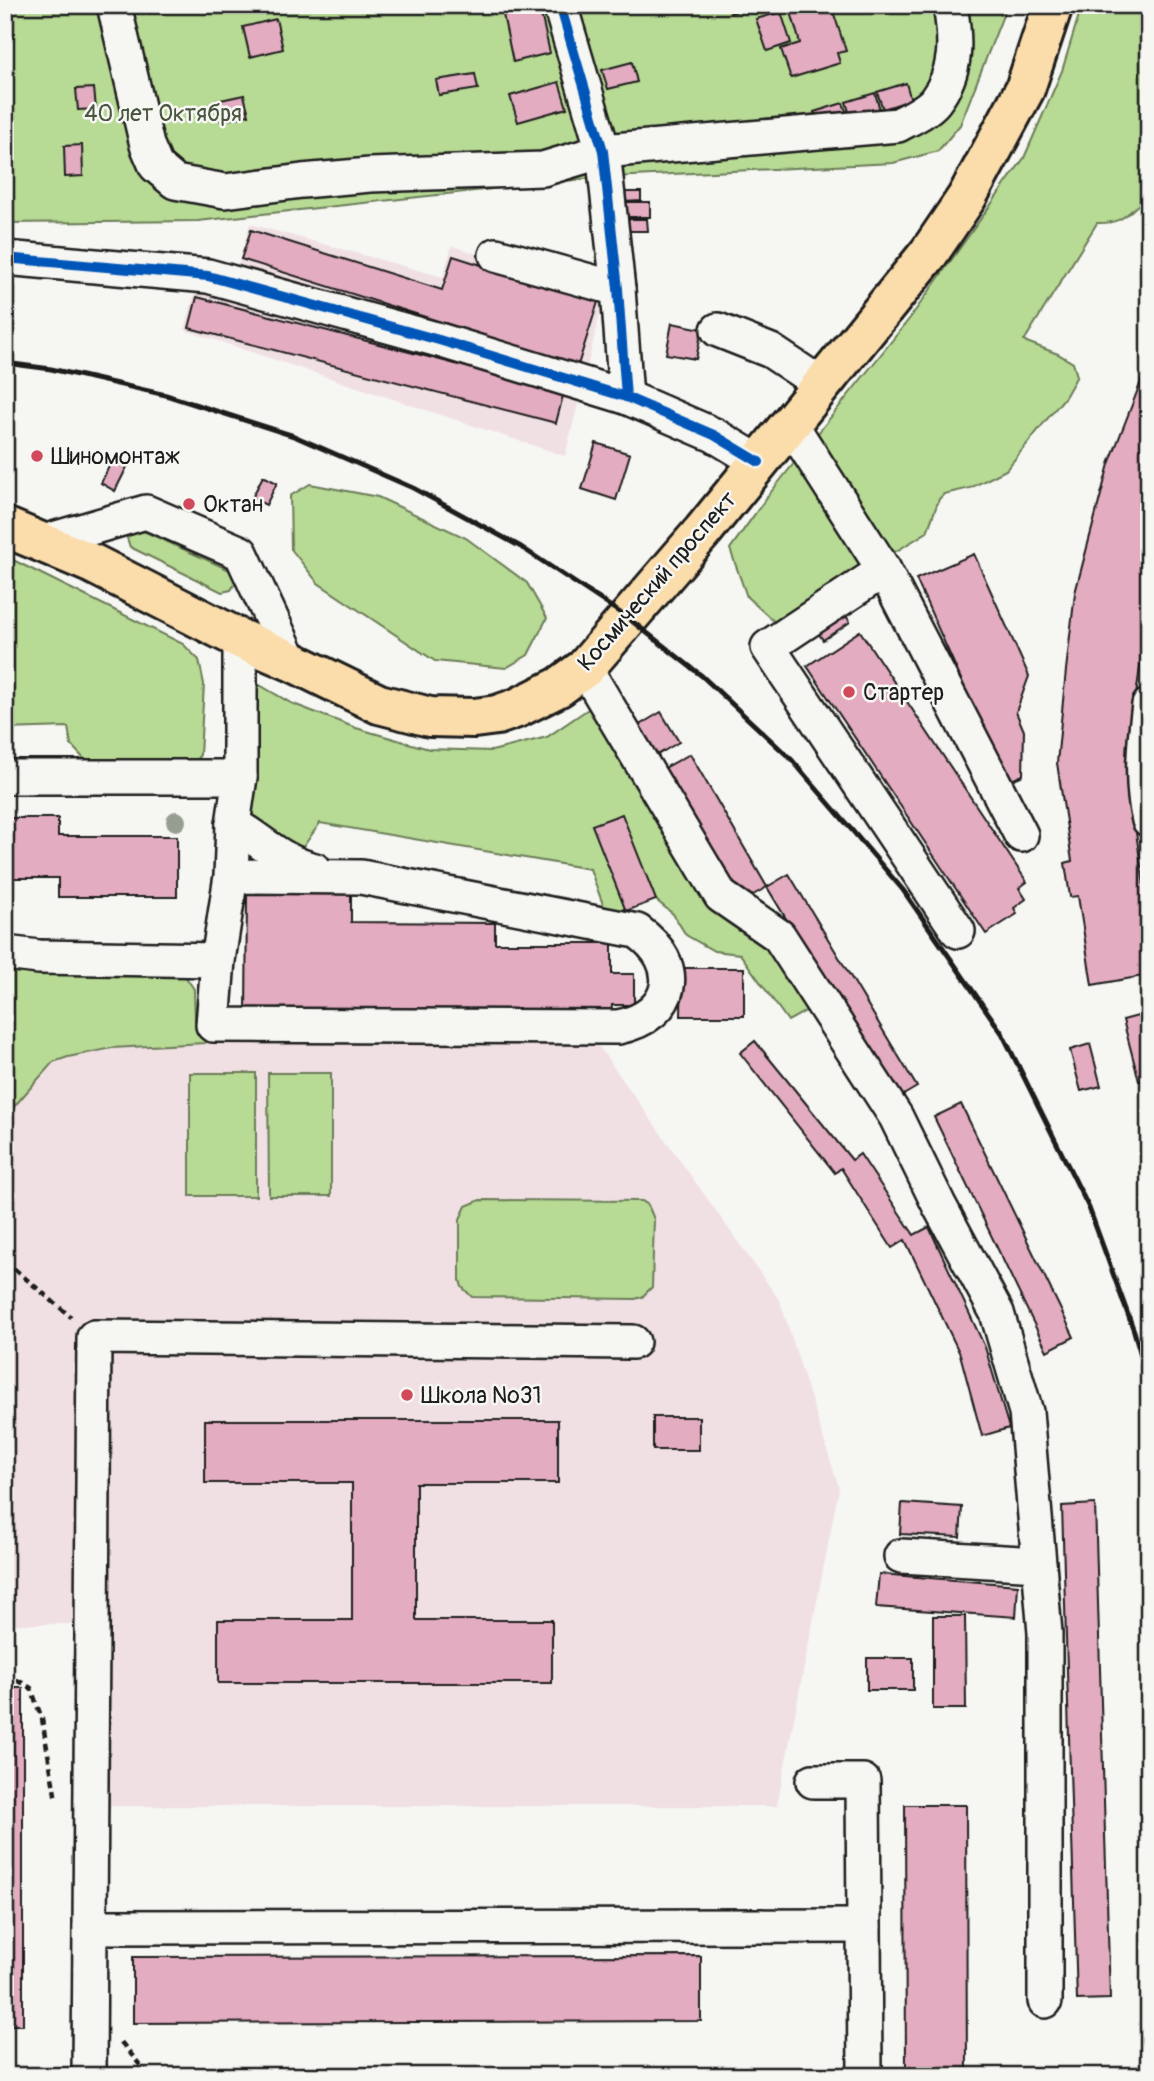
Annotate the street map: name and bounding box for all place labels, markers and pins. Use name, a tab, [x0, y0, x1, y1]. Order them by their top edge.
place label: Шиномонтаж	[51, 442, 180, 471]
marker: Шиномонтаж	[29, 448, 45, 464]
place label: Октан	[203, 490, 263, 519]
marker: Октан	[181, 496, 197, 512]
place label: Стартер	[863, 678, 944, 707]
marker: Стартер	[841, 684, 857, 700]
place label: Школа №31	[421, 1381, 542, 1410]
marker: Школа №31	[399, 1387, 415, 1403]

